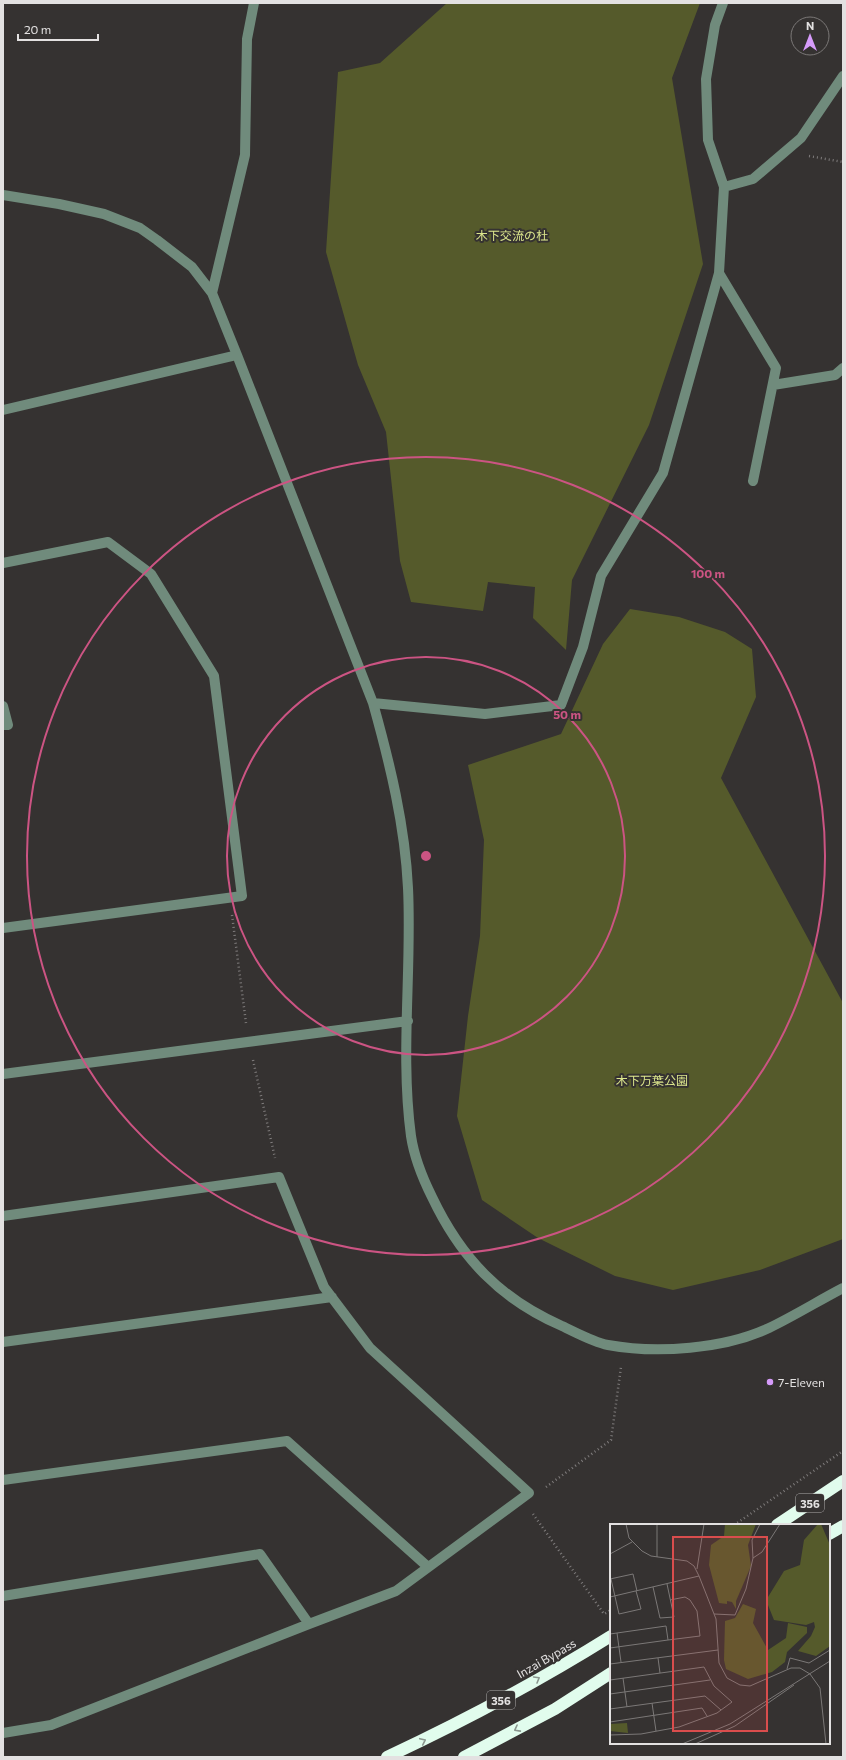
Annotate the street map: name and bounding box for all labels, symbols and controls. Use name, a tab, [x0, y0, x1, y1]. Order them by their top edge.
scale bar	[18, 16, 98, 42]
north arrow	[790, 16, 830, 56]
text: N	[806, 19, 814, 32]
text: 20 m	[24, 22, 51, 36]
park label: 木下交流の杜	[476, 228, 548, 242]
text: 100 m	[691, 566, 725, 580]
text: 50 m	[553, 707, 581, 721]
centre of rings	[419, 849, 433, 863]
park label: 木下万葉公園	[616, 1073, 688, 1087]
place label: 7-Eleven	[778, 1375, 825, 1389]
marker: 7-Eleven	[765, 1377, 775, 1387]
road number: 356	[796, 1494, 824, 1512]
inset map	[610, 1524, 830, 1744]
street label: Inzai Bypass	[514, 1635, 578, 1681]
one-way arrow	[533, 1677, 540, 1684]
road number: 356	[487, 1691, 515, 1709]
one-way arrow	[514, 1724, 522, 1732]
one-way arrow	[418, 1738, 426, 1746]

